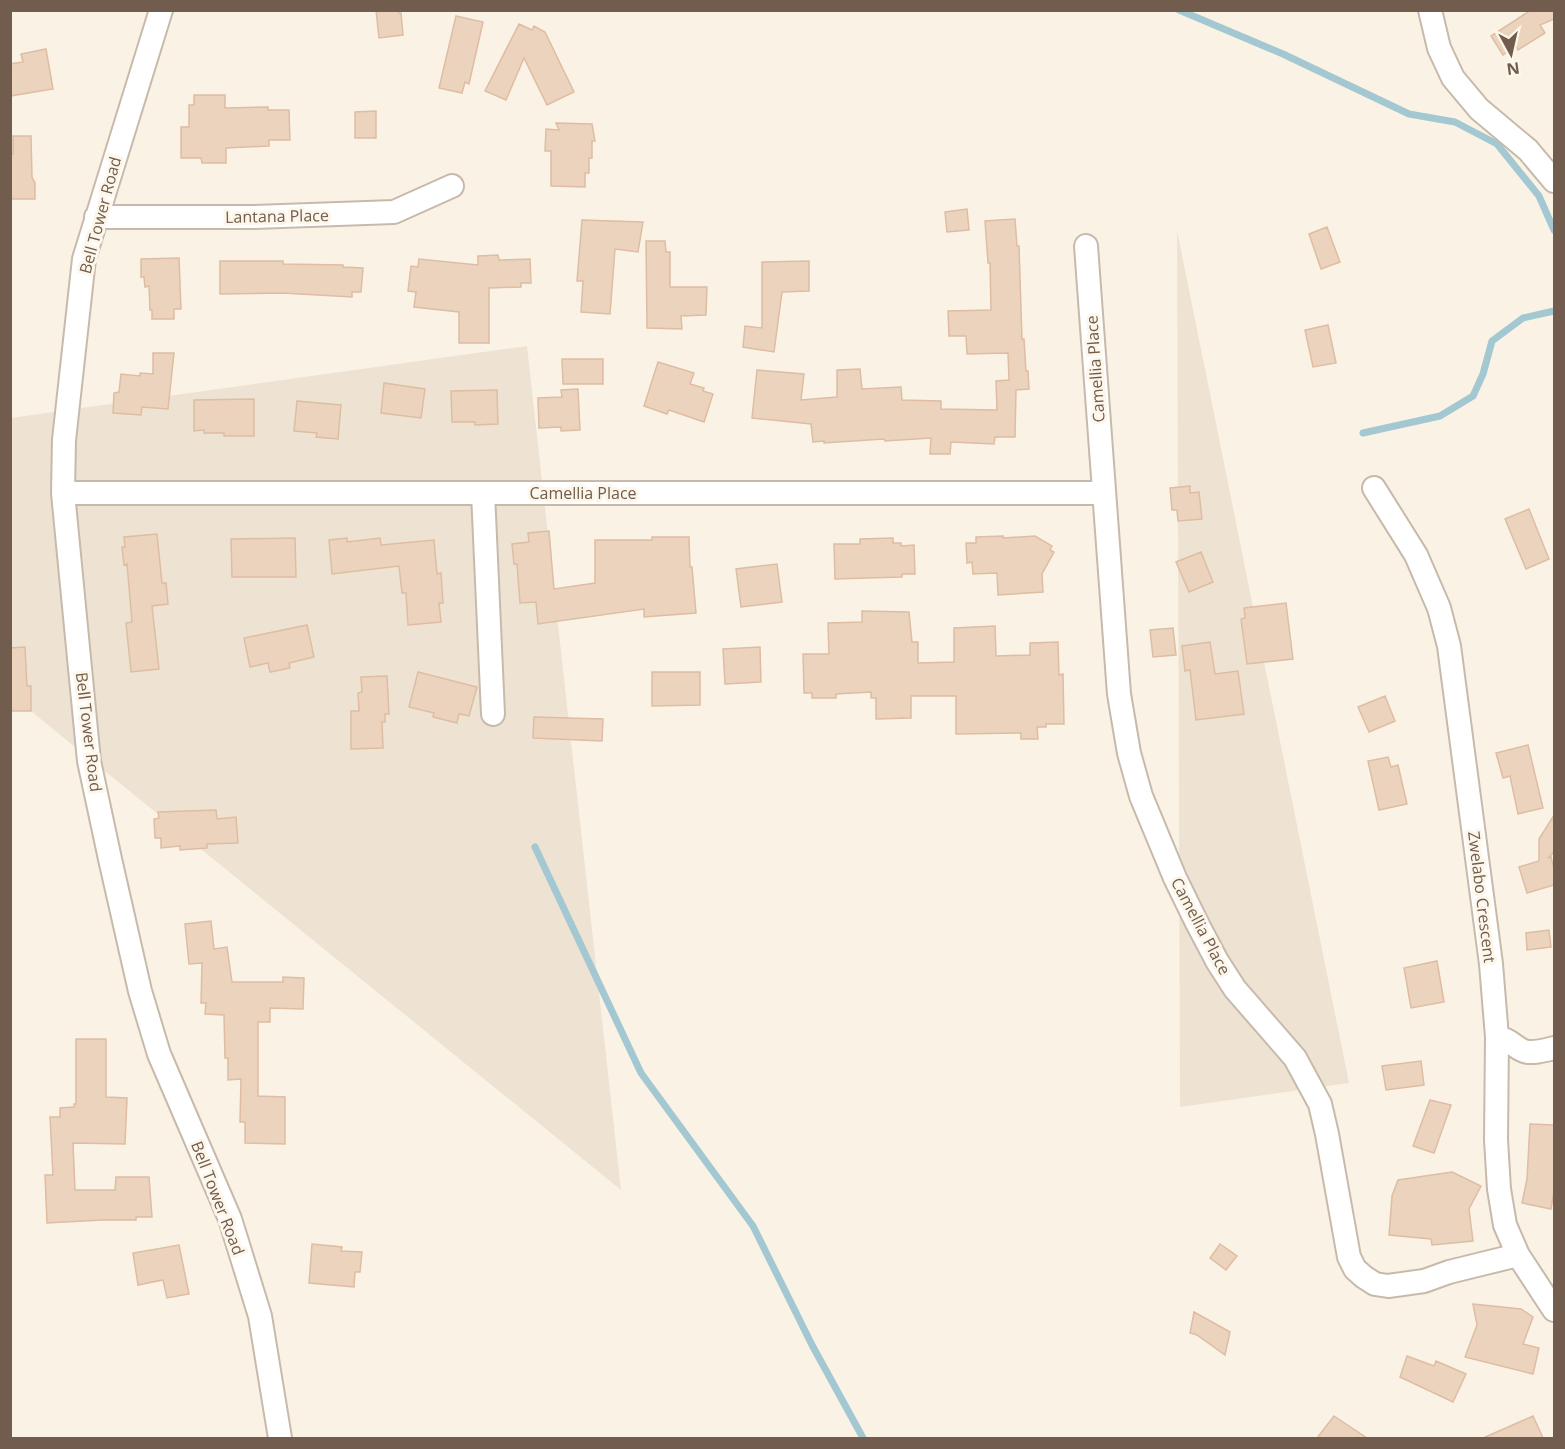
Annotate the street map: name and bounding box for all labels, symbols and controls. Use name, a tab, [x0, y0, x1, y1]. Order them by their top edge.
north arrow	[1481, 24, 1541, 84]
text: N	[1505, 57, 1521, 81]
street label: Bell Tower Road	[74, 154, 126, 276]
street label: Lantana Place	[225, 204, 329, 228]
street label: Camellia Place	[1080, 315, 1110, 423]
street label: Camellia Place	[529, 482, 637, 504]
street label: Bell Tower Road	[71, 671, 107, 793]
street label: Zwelabo Crescent	[1463, 830, 1501, 964]
street label: Camellia Place	[1166, 874, 1236, 978]
street label: Bell Tower Road	[186, 1138, 250, 1258]

